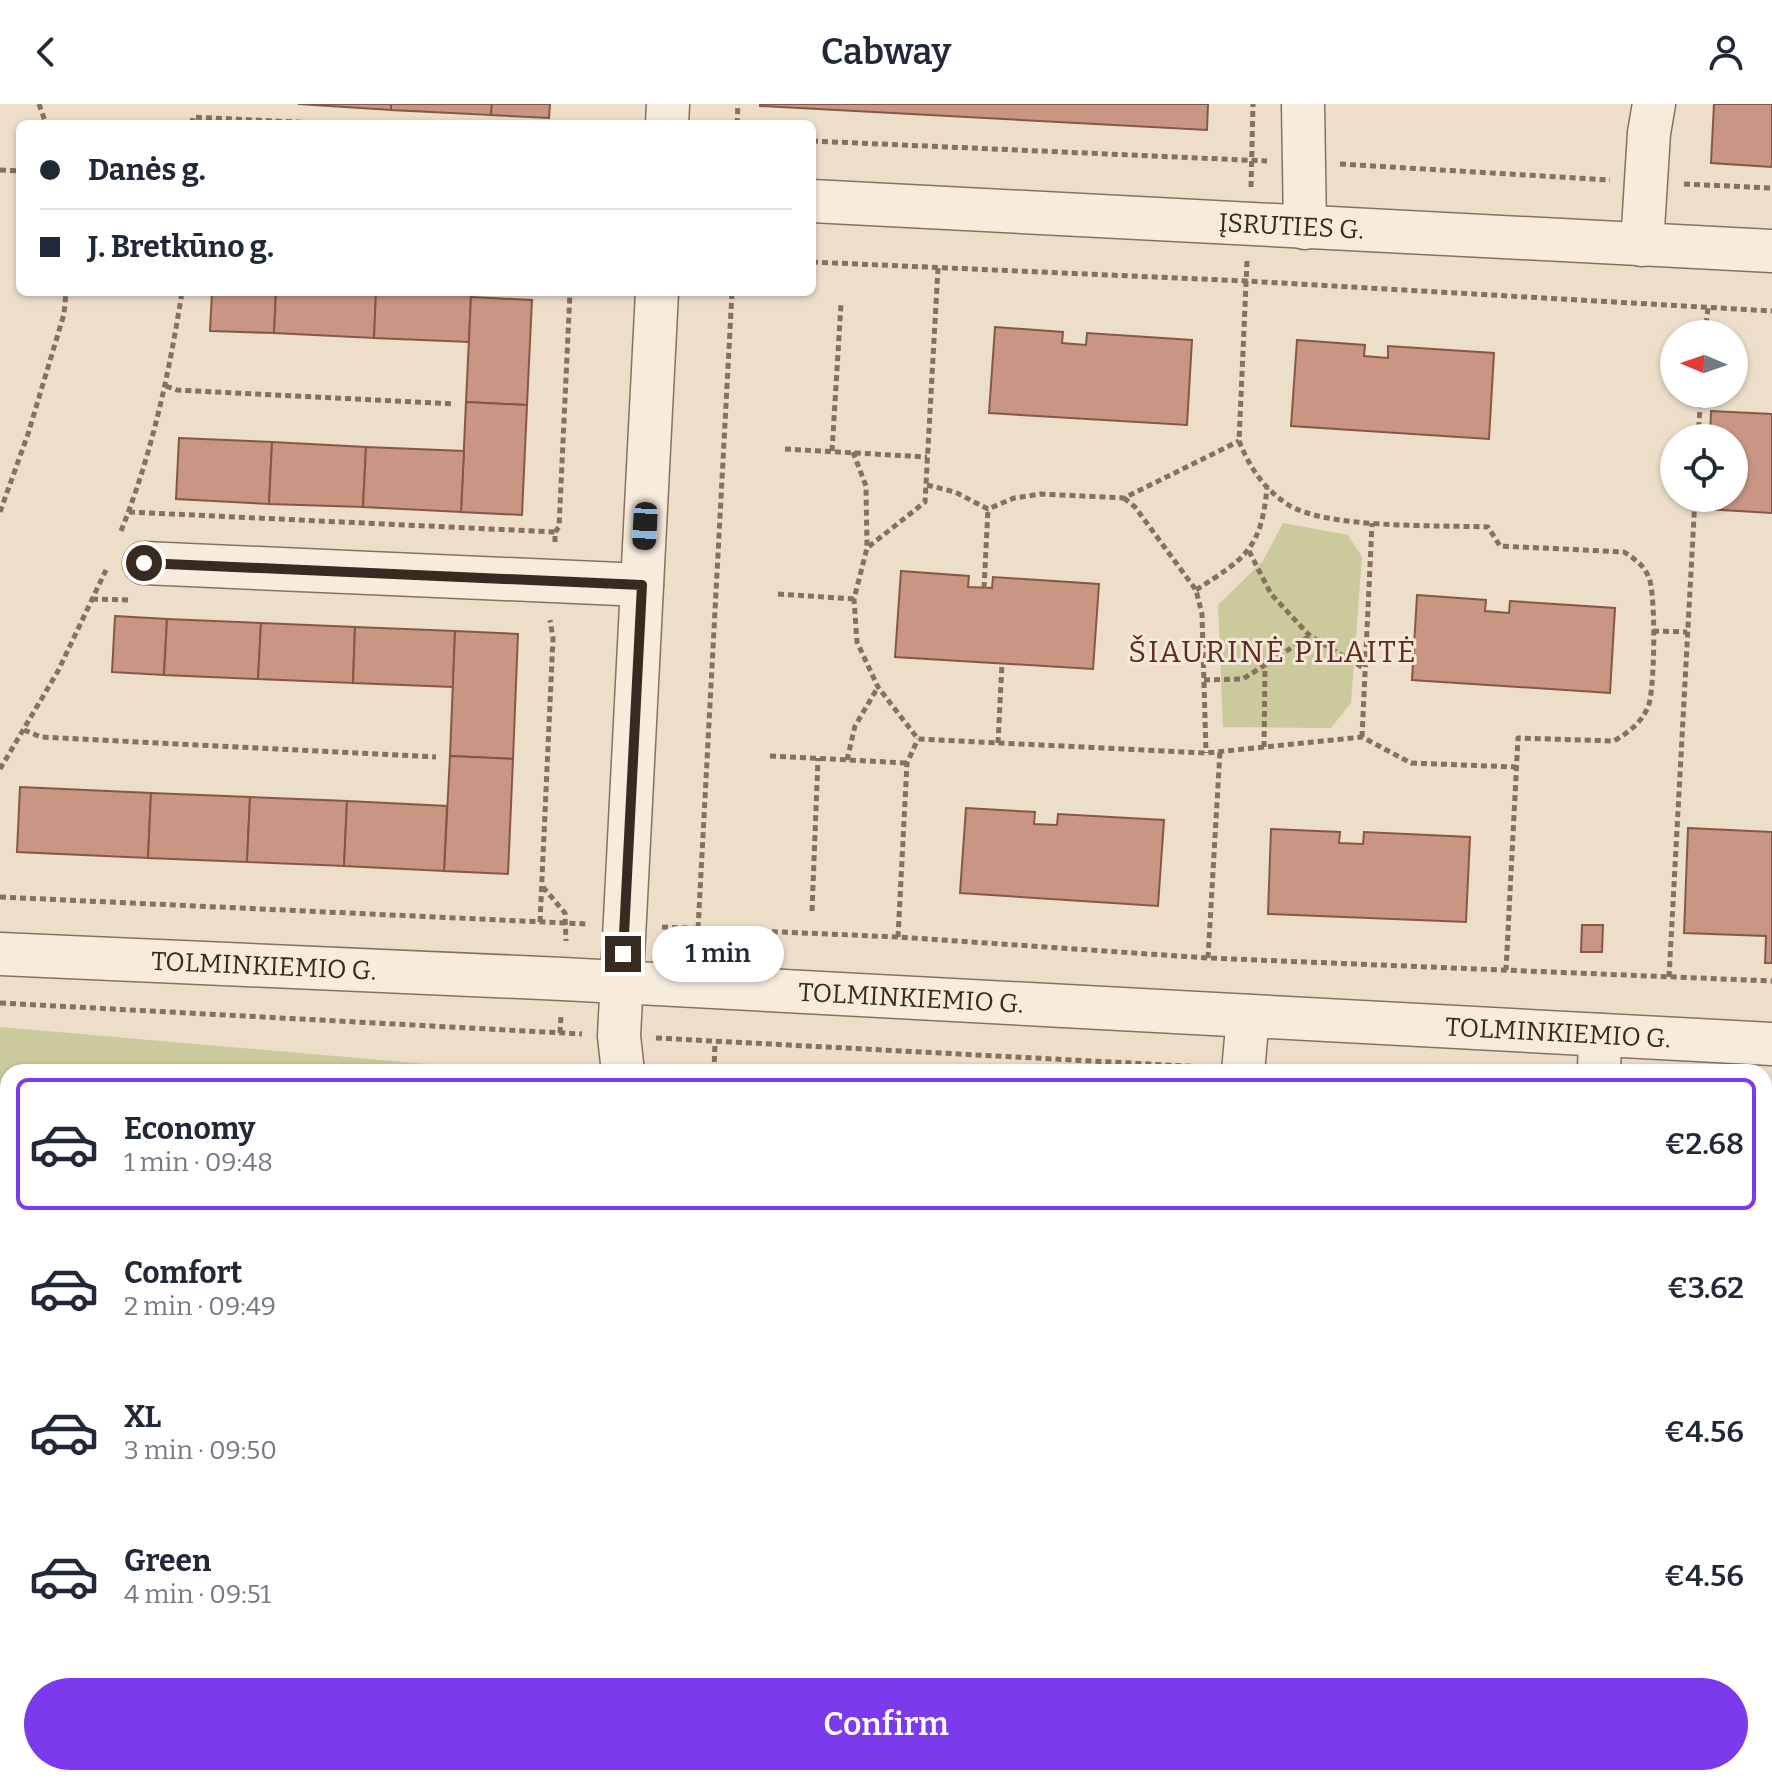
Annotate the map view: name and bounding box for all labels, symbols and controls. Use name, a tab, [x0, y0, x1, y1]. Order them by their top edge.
icon: back	[24, 30, 68, 74]
text: Cabway	[821, 30, 951, 74]
icon: person	[1704, 30, 1748, 74]
text: Danės g.	[88, 152, 206, 188]
street label: ĮSRUTIES G.	[1218, 207, 1365, 245]
text: J. Bretkūno g.	[88, 229, 274, 265]
north arrow	[1660, 320, 1748, 408]
map controls	[1660, 320, 1748, 512]
button: locate	[1660, 424, 1748, 512]
car	[632, 501, 658, 551]
route start	[126, 545, 162, 581]
district label: ŠIAURINĖ PILAITĖ	[1128, 634, 1418, 670]
callout: 1 min	[651, 926, 783, 982]
route end	[605, 936, 641, 972]
text: 1 min	[685, 938, 751, 969]
street label: TOLMINKIEMIO G.	[150, 945, 377, 986]
street label: TOLMINKIEMIO G.	[797, 976, 1024, 1019]
street label: TOLMINKIEMIO G.	[1445, 1011, 1671, 1054]
icon: car	[28, 1108, 100, 1180]
text: Economy	[124, 1111, 255, 1147]
text: €2.68	[1664, 1126, 1744, 1162]
text: 1 min · 09:48	[124, 1147, 273, 1178]
icon: car	[28, 1252, 100, 1324]
text: Comfort	[124, 1255, 242, 1291]
text: €3.62	[1667, 1270, 1744, 1306]
text: 2 min · 09:49	[124, 1291, 276, 1322]
icon: car	[28, 1396, 100, 1468]
text: XL	[124, 1399, 161, 1435]
text: €4.56	[1664, 1414, 1744, 1450]
text: 3 min · 09:50	[124, 1435, 277, 1466]
icon: car	[28, 1540, 100, 1612]
text: Green	[124, 1543, 211, 1579]
text: €4.56	[1664, 1558, 1744, 1594]
text: 4 min · 09:51	[124, 1579, 271, 1610]
button: Confirm	[24, 1678, 1748, 1770]

